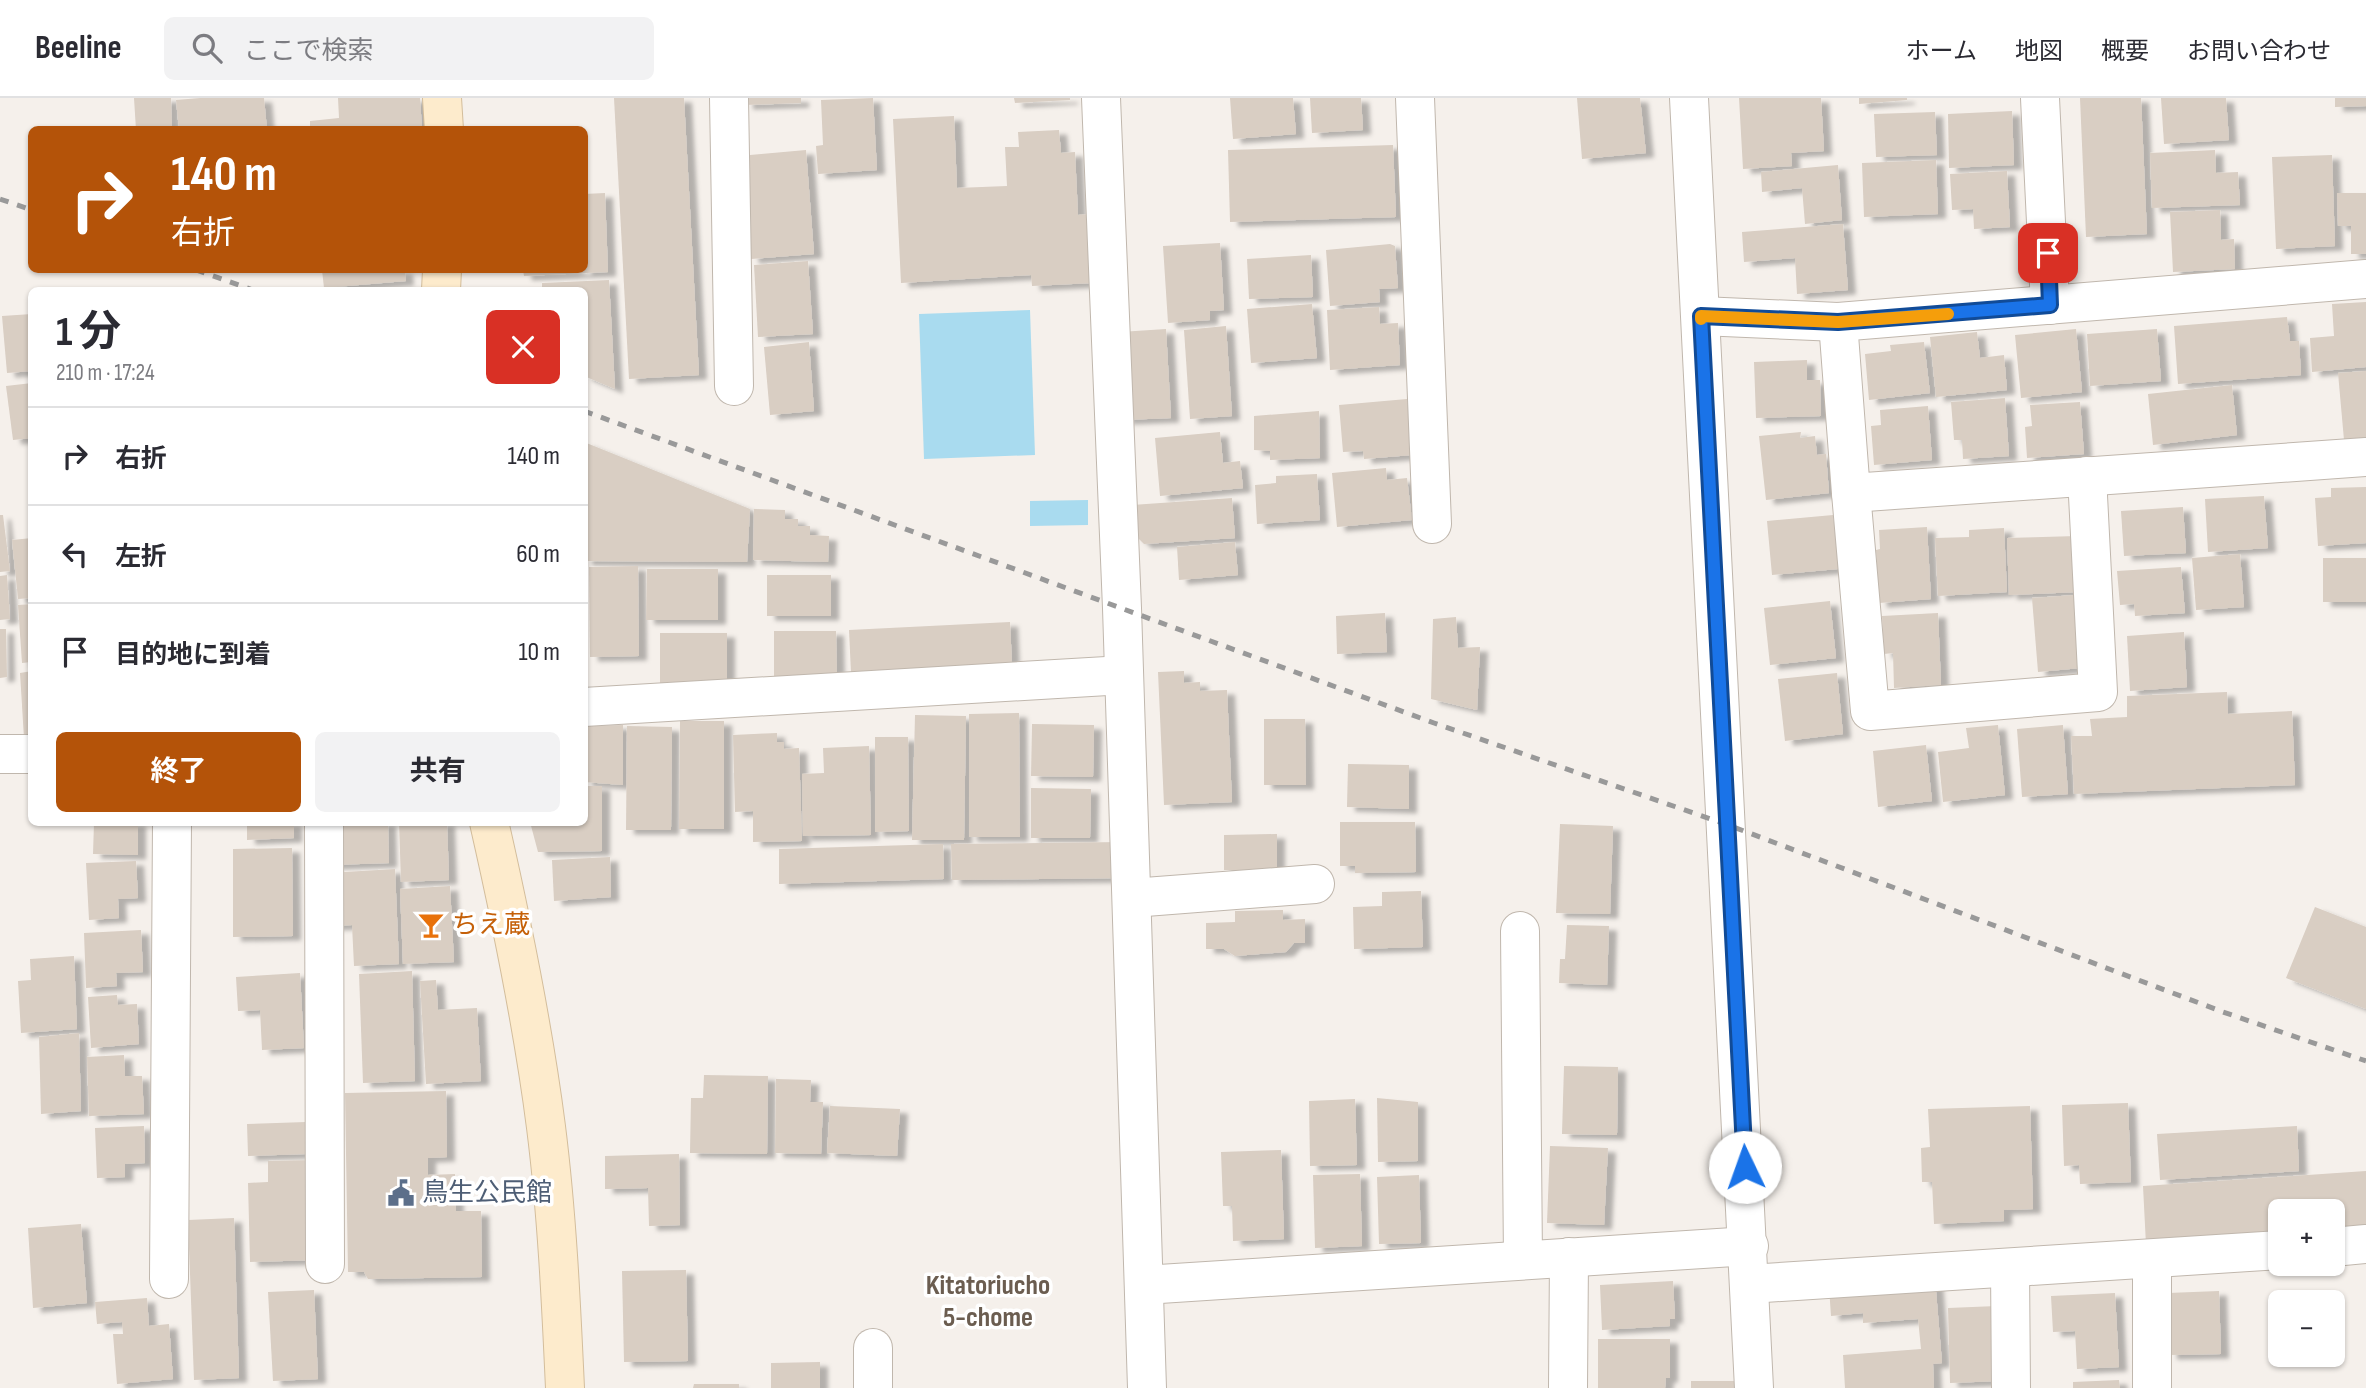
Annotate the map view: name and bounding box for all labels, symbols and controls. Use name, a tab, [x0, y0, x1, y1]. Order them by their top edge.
search box	[164, 17, 654, 80]
text: Beeline	[35, 28, 122, 68]
icon: search	[188, 29, 226, 67]
text: ここで検索	[244, 36, 374, 67]
text: ホーム	[1906, 37, 1977, 66]
text: 地図	[2015, 37, 2063, 66]
text: 概要	[2101, 37, 2149, 66]
text: お問い合わせ	[2187, 37, 2331, 66]
text: 140 m	[171, 146, 277, 205]
icon: right	[56, 154, 147, 245]
text: 右折	[171, 214, 235, 253]
pin	[2018, 223, 2078, 283]
icon: arrive	[2029, 234, 2067, 272]
text: 1 分	[56, 307, 121, 358]
button: close	[486, 310, 560, 384]
text: 210 m · 17:24	[56, 359, 155, 387]
icon: right	[56, 437, 94, 475]
text: 140 m	[508, 441, 560, 472]
text: 右折	[115, 444, 167, 475]
icon: left	[56, 535, 94, 573]
text: 60 m	[516, 539, 560, 570]
text: 左折	[115, 542, 167, 573]
icon: arrive	[56, 633, 94, 671]
text: 10 m	[518, 637, 560, 668]
text: 目的地に到着	[115, 640, 271, 671]
button: 終了	[56, 732, 301, 812]
button: 共有	[315, 732, 560, 812]
bar icon: ちえ蔵	[416, 910, 446, 940]
place label: ちえ蔵	[452, 910, 530, 941]
position arrow	[1708, 1130, 1782, 1204]
public building icon: 鳥生公民館	[386, 1178, 416, 1208]
place label: 鳥生公民館	[422, 1178, 552, 1209]
map controls	[2268, 1199, 2345, 1367]
button: +	[2268, 1199, 2345, 1276]
district label: Kitatoriucho 5-chome	[926, 1269, 1050, 1334]
button: −	[2268, 1290, 2345, 1367]

